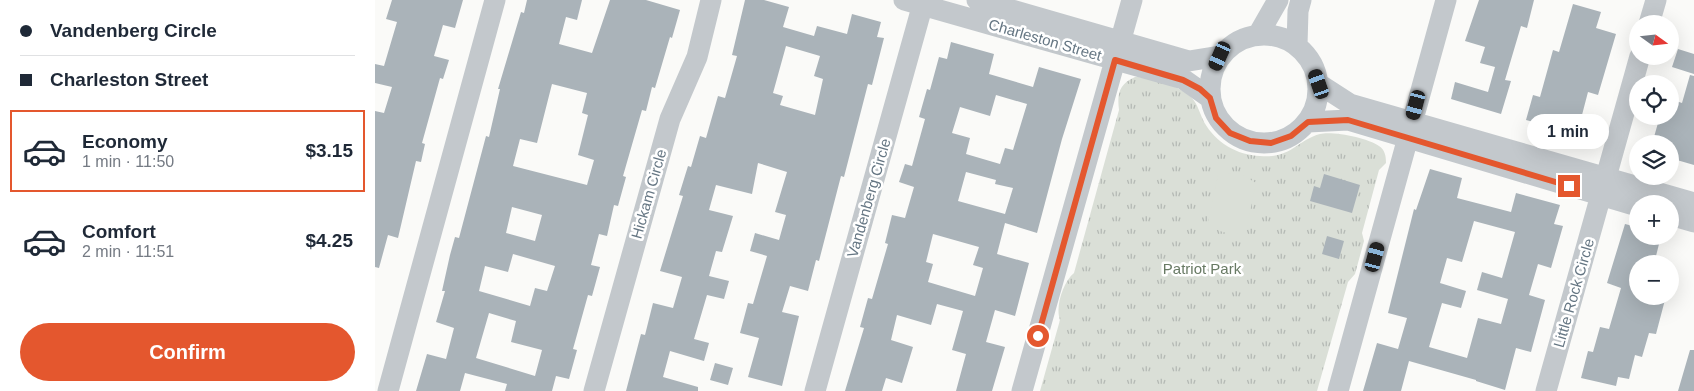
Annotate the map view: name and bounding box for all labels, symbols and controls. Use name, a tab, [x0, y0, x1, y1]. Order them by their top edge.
street label: Charleston Street	[987, 15, 1104, 64]
north arrow	[1629, 15, 1679, 65]
map controls	[1629, 15, 1679, 305]
text: Vandenberg Circle	[50, 20, 217, 41]
car	[1207, 39, 1232, 73]
car	[1307, 67, 1330, 101]
text: Charleston Street	[50, 69, 208, 90]
button: locate	[1629, 75, 1679, 125]
car	[1404, 89, 1427, 121]
callout: 1 min	[1528, 114, 1610, 148]
text: 1 min	[1547, 123, 1589, 140]
icon: car	[22, 129, 67, 174]
text: Economy	[82, 131, 168, 152]
button: layers	[1629, 135, 1679, 185]
street label: Vandenberg Circle	[843, 136, 894, 259]
text: $3.15	[305, 140, 353, 161]
street label: Hickam Circle	[628, 147, 669, 241]
text: 1 min · 11:50	[82, 153, 174, 170]
route end	[1558, 175, 1580, 197]
button: +	[1629, 195, 1679, 245]
icon: car	[22, 219, 67, 264]
text: Comfort	[82, 221, 156, 242]
text: $4.25	[305, 230, 353, 251]
street label: Little Rock Circle	[1550, 236, 1597, 349]
car	[1363, 241, 1386, 273]
text: 2 min · 11:51	[82, 243, 174, 260]
button: −	[1629, 255, 1679, 305]
park label: Patriot Park	[1163, 260, 1242, 277]
button: Confirm	[20, 323, 355, 381]
route start	[1027, 325, 1049, 347]

